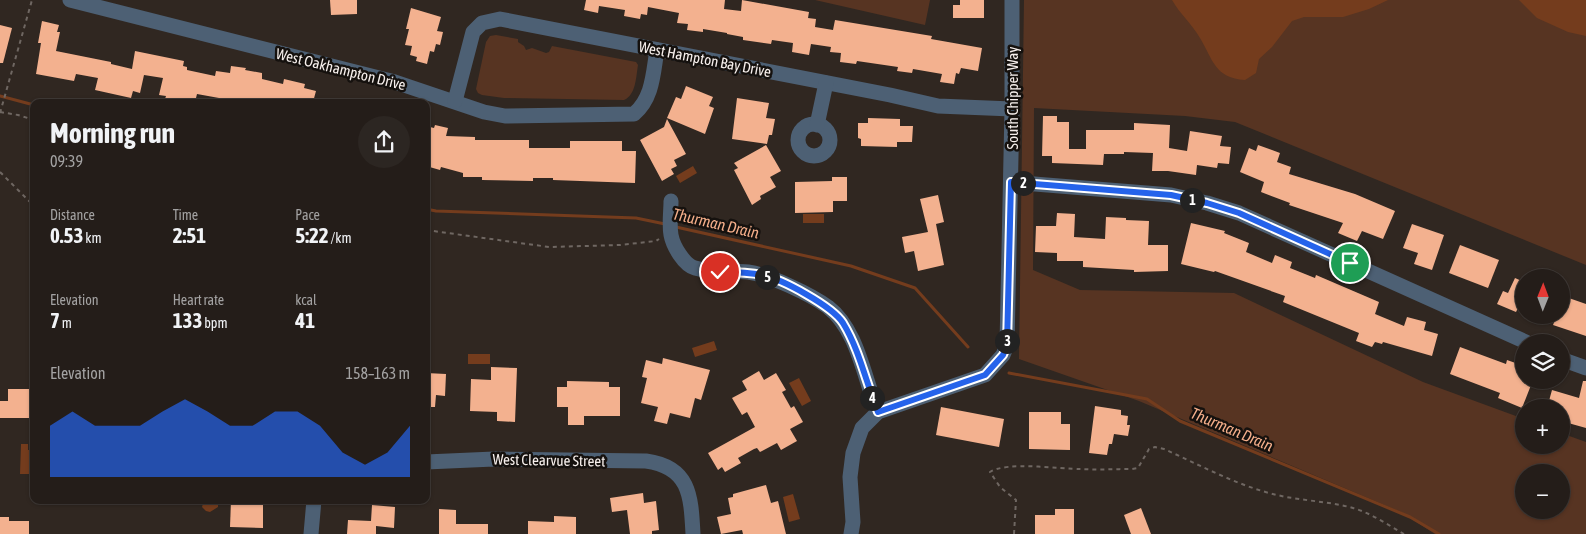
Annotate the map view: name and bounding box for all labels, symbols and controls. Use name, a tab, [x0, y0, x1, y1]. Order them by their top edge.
street label: West Hampton Bay Drive	[637, 38, 773, 80]
street label: West Oakhampton Drive	[274, 45, 408, 93]
street label: South Chipper Way	[1004, 47, 1021, 149]
button: share	[358, 116, 410, 168]
text: Morning run	[50, 117, 175, 149]
text: 09:39	[50, 152, 83, 170]
pin: 2	[1010, 170, 1036, 196]
text: 2	[1020, 175, 1027, 191]
pin: 1	[1180, 188, 1204, 212]
text: 1	[1189, 192, 1196, 208]
water label: Thurman Drain	[671, 204, 761, 242]
text: Distance	[50, 207, 95, 223]
text: Time	[173, 207, 198, 223]
text: Pace	[295, 207, 320, 223]
text: 0.53	[50, 223, 83, 247]
text: 2:51	[173, 223, 206, 247]
text: 5:22	[295, 223, 329, 247]
text: km	[83, 230, 102, 246]
text: /km	[329, 230, 352, 246]
pin	[1329, 242, 1371, 284]
icon: arrive	[1336, 249, 1364, 277]
pin	[699, 251, 741, 293]
icon: check	[706, 258, 734, 286]
pin: 5	[754, 264, 780, 290]
text: 5	[764, 269, 771, 285]
north arrow	[1515, 269, 1570, 324]
map controls	[1515, 269, 1570, 519]
text: Elevation	[50, 292, 99, 308]
text: Heart rate	[173, 292, 224, 308]
text: kcal	[295, 292, 317, 308]
text: 7	[50, 308, 60, 332]
text: 133	[173, 308, 202, 332]
text: 41	[295, 308, 315, 332]
text: m	[60, 315, 72, 331]
text: bpm	[202, 315, 228, 331]
pin: 3	[994, 328, 1020, 354]
text: 3	[1004, 333, 1011, 349]
button: layers	[1515, 334, 1570, 389]
text: Elevation	[50, 364, 105, 382]
text: 158–163 m	[346, 364, 410, 382]
pin: 4	[860, 386, 884, 410]
text: 4	[869, 390, 876, 406]
button: +	[1515, 399, 1570, 454]
water label: Thurman Drain	[1188, 404, 1276, 455]
street label: West Clearvue Street	[492, 451, 606, 469]
button: −	[1515, 464, 1570, 519]

